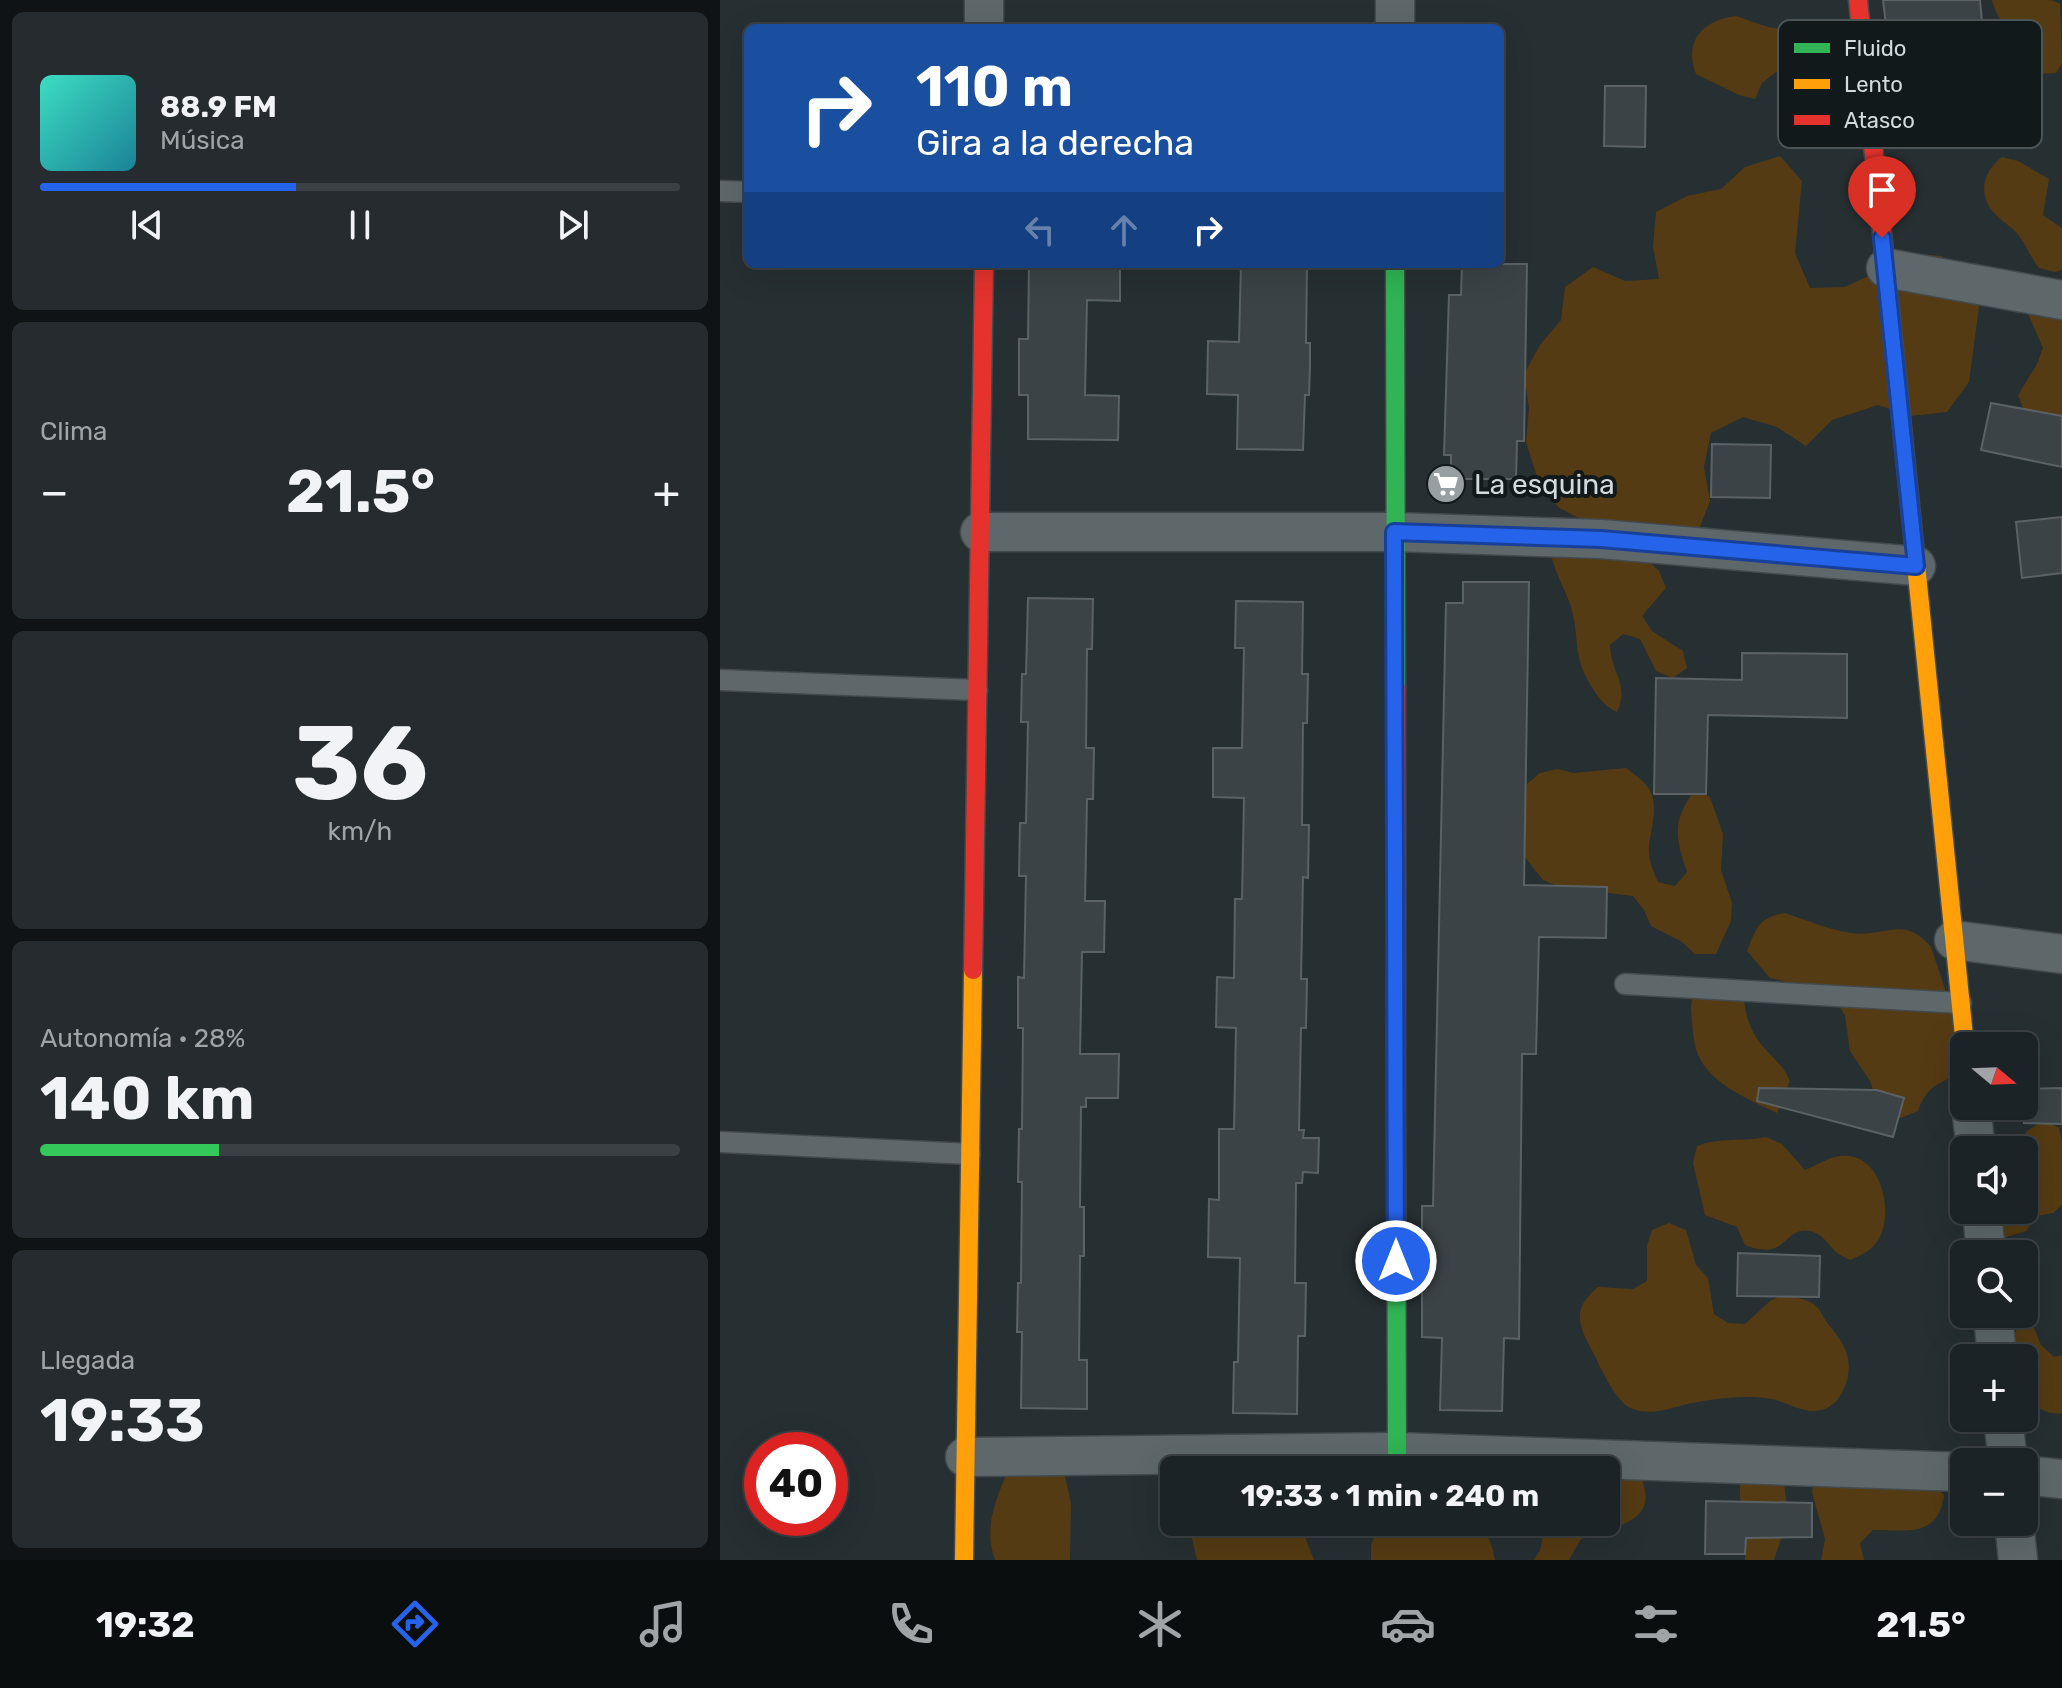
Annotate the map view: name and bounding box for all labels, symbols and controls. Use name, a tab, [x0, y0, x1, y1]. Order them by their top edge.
legend	[1778, 20, 2042, 148]
text: Fluido	[1844, 35, 1906, 62]
text: 110 m	[916, 54, 1073, 120]
icon: right	[784, 56, 888, 160]
text: Lento	[1844, 71, 1903, 98]
text: 88.9 FM	[160, 89, 277, 125]
text: Atasco	[1844, 107, 1915, 134]
text: Gira a la derecha	[916, 121, 1194, 164]
text: Música	[160, 125, 245, 156]
pin	[1848, 156, 1916, 238]
icon: arrive	[1860, 168, 1904, 212]
icon: previous	[125, 203, 169, 247]
icon: pause	[338, 203, 382, 247]
icon: next	[551, 203, 595, 247]
icon: left	[1018, 208, 1062, 252]
icon: ahead	[1102, 208, 1146, 252]
icon: right	[1186, 208, 1230, 252]
text: Clima	[40, 416, 107, 447]
text: 21.5°	[286, 456, 435, 527]
supermarket icon: La esquina	[1425, 463, 1467, 505]
text: −	[40, 466, 69, 518]
text: +	[653, 466, 680, 518]
place label: La esquina	[1474, 468, 1615, 501]
text: 36	[292, 702, 428, 825]
text: km/h	[328, 816, 392, 847]
text: Autonomía · 28%	[40, 1023, 245, 1054]
north arrow	[1950, 1032, 2038, 1120]
map controls	[1950, 1032, 2038, 1536]
text: 140 km	[40, 1063, 254, 1134]
button: sound	[1950, 1136, 2038, 1224]
position arrow	[1354, 1219, 1438, 1303]
button: search	[1950, 1240, 2038, 1328]
button: +	[1950, 1344, 2038, 1432]
text: Llegada	[40, 1345, 135, 1376]
text: 19:33	[40, 1385, 205, 1456]
speed limit sign: 40	[744, 1432, 848, 1536]
button: −	[1950, 1448, 2038, 1536]
text: 19:33 · 1 min · 240 m	[1241, 1478, 1539, 1514]
icon: directions	[387, 1596, 443, 1652]
icon: music	[635, 1596, 691, 1652]
icon: phone	[883, 1596, 939, 1652]
icon: climate	[1132, 1596, 1188, 1652]
icon: car	[1380, 1596, 1436, 1652]
icon: filters	[1628, 1596, 1684, 1652]
text: 19:32	[96, 1603, 195, 1646]
text: 21.5°	[1876, 1603, 1966, 1646]

